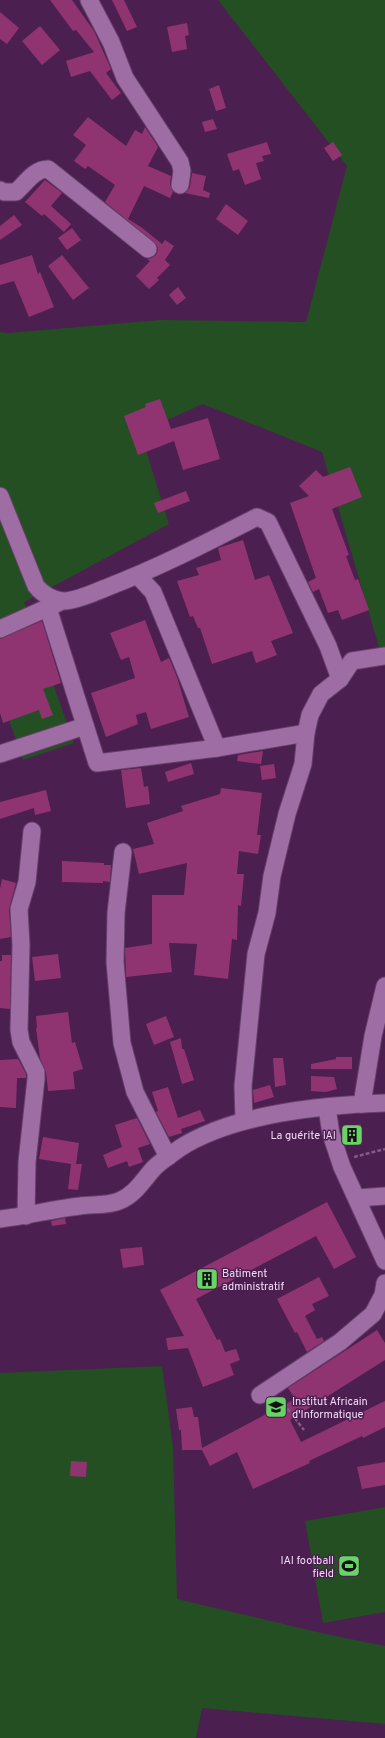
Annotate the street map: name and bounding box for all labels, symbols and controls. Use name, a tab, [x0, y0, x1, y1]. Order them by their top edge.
building icon: La guérite IAI	[339, 1122, 365, 1148]
place label: La guérite IAI	[270, 1129, 336, 1143]
building icon: Batiment administratif	[194, 1266, 220, 1292]
place label: Batiment administratif	[222, 1267, 284, 1294]
school or university icon: Institut Africain d'Informatique	[263, 1394, 289, 1420]
place label: Institut Africain d'Informatique	[292, 1395, 368, 1422]
sports icon: IAI football field	[336, 1553, 362, 1579]
place label: IAI football field	[281, 1554, 334, 1581]

